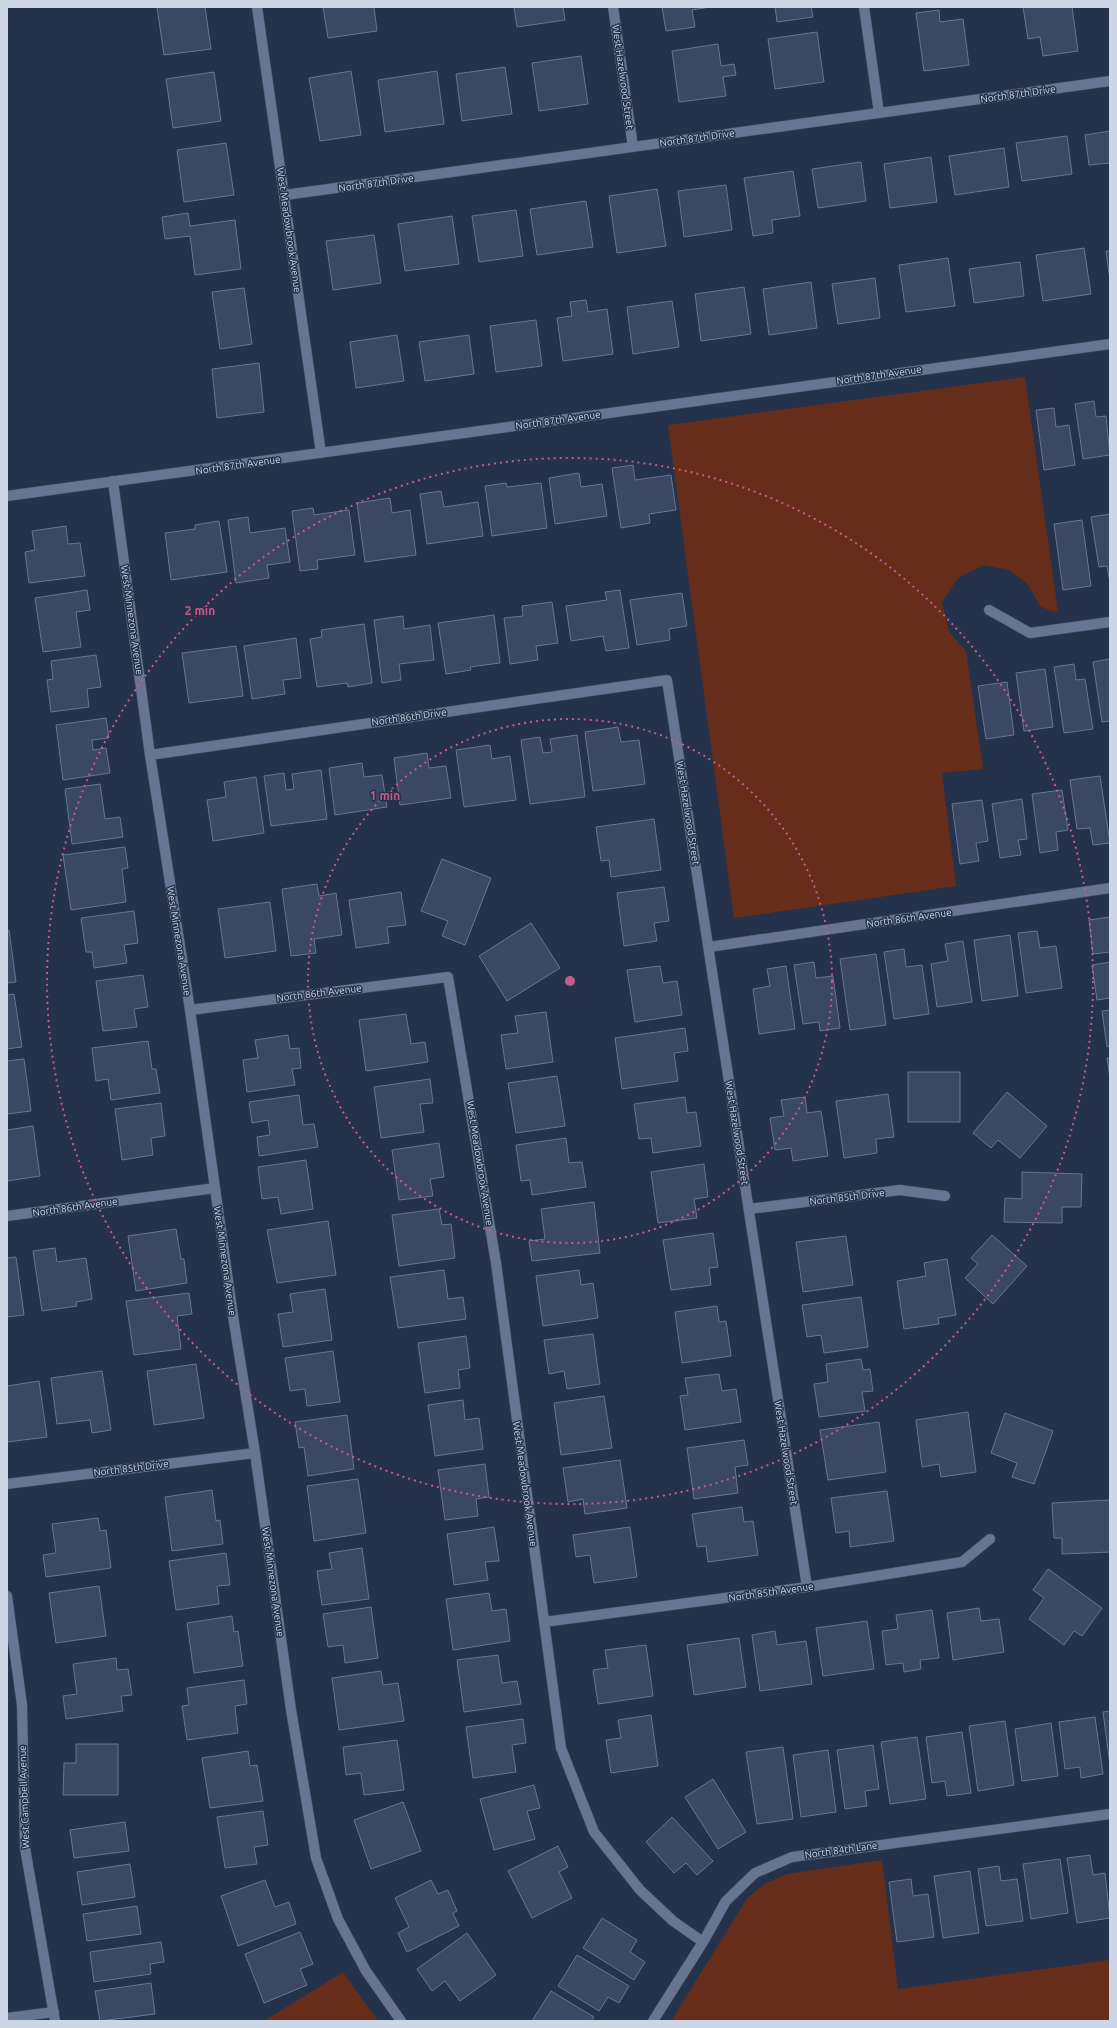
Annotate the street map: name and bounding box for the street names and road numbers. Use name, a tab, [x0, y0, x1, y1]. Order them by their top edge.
street label: West Hazelwood Street	[610, 24, 636, 130]
street label: North 87th Drive	[980, 83, 1056, 105]
street label: North 87th Drive	[659, 127, 735, 149]
street label: West Meadowbrook Avenue	[275, 167, 303, 293]
street label: North 87th Drive	[338, 172, 414, 194]
street label: North 87th Avenue	[836, 364, 922, 386]
street label: North 87th Avenue	[515, 409, 601, 431]
street label: North 87th Avenue	[195, 454, 281, 476]
street label: West Minnezona Avenue	[119, 565, 145, 675]
street label: North 86th Drive	[371, 706, 447, 728]
street label: West Hazelwood Street	[674, 760, 702, 866]
street label: West Minnezona Avenue	[165, 886, 193, 996]
street label: North 86th Avenue	[866, 907, 952, 929]
street label: North 86th Avenue	[276, 982, 362, 1004]
street label: West Hazelwood Street	[723, 1080, 751, 1186]
street label: West Meadowbrook Avenue	[465, 1100, 495, 1226]
street label: North 85th Drive	[809, 1187, 885, 1207]
street label: North 86th Avenue	[32, 1196, 118, 1218]
street label: West Minnezona Avenue	[212, 1206, 238, 1316]
street label: West Hazelwood Street	[772, 1400, 800, 1506]
street label: West Meadowbrook Avenue	[511, 1421, 539, 1547]
street label: North 85th Drive	[93, 1458, 169, 1478]
street label: West Minnezona Avenue	[260, 1527, 286, 1637]
street label: North 85th Avenue	[728, 1581, 814, 1603]
street label: West Campbell Avenue	[17, 1745, 31, 1849]
street label: North 84th Lane	[804, 1839, 878, 1861]

